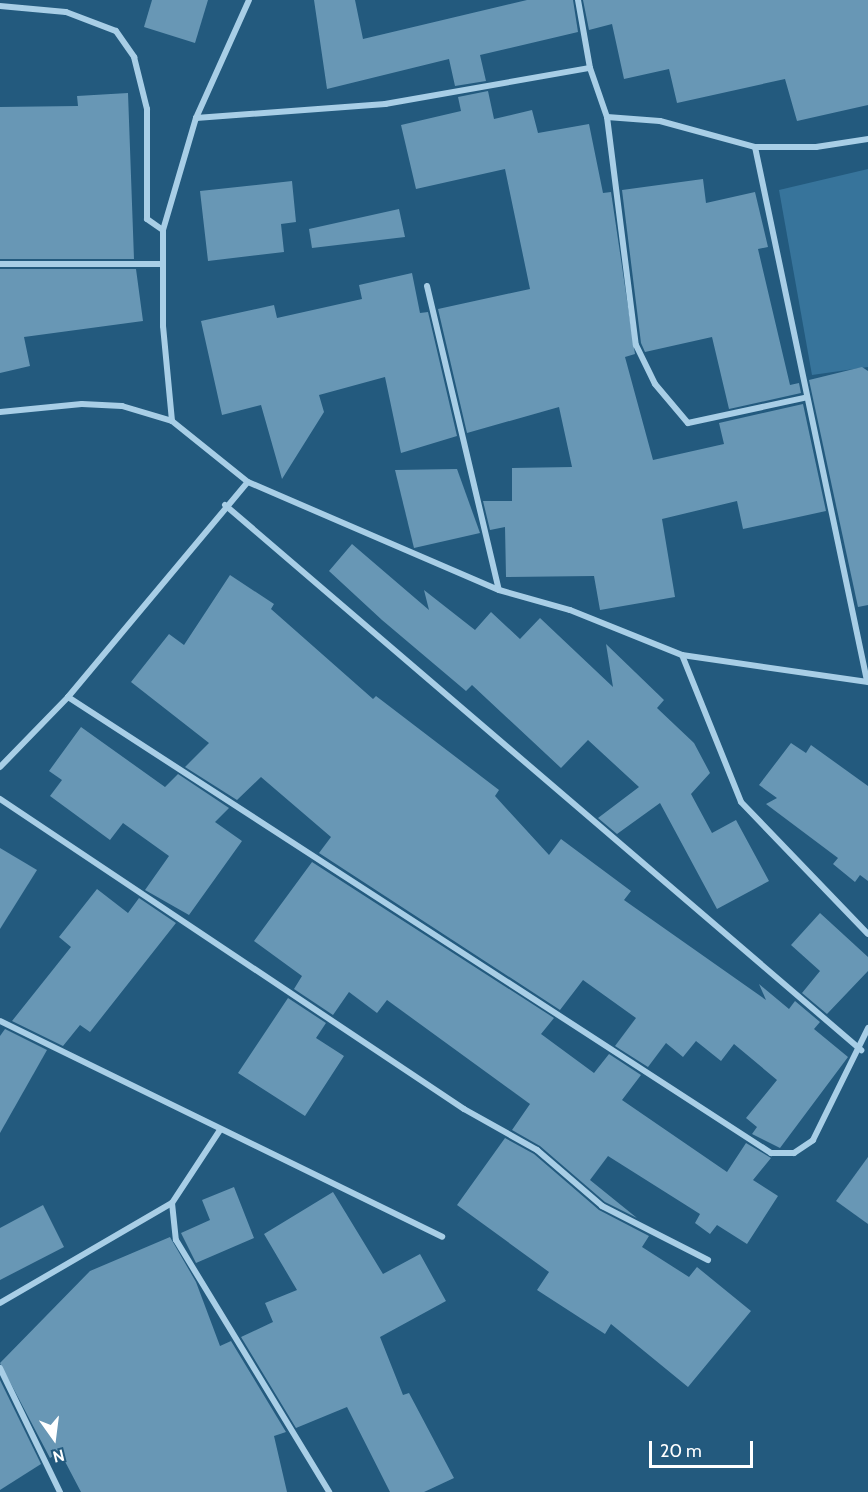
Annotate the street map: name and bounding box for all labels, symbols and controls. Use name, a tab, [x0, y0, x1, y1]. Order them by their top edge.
north arrow	[24, 1408, 84, 1468]
scale bar	[652, 1429, 756, 1467]
text: 20 m	[660, 1440, 702, 1462]
text: N	[51, 1445, 66, 1467]

